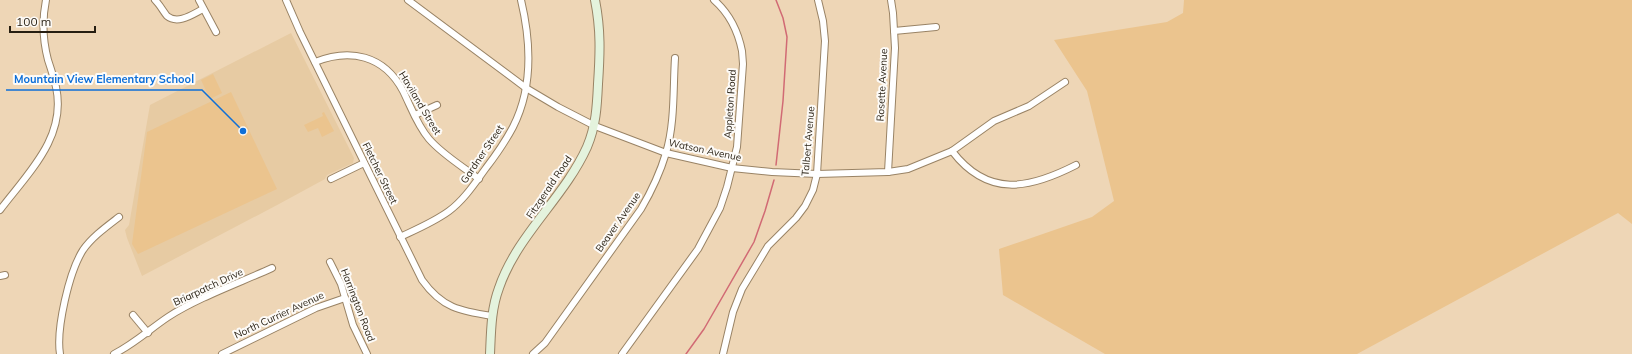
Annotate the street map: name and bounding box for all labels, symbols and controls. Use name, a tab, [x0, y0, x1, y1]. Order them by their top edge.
scale bar	[10, 8, 95, 34]
text: 100 m	[16, 14, 51, 29]
street label: Rosette Avenue	[874, 48, 890, 122]
callout: Mountain View Elementary School	[6, 67, 202, 90]
street label: Haviland Street	[396, 69, 444, 138]
street label: Appleton Road	[721, 69, 739, 139]
text: Mountain View Elementary School	[14, 72, 194, 86]
street label: Talbert Avenue	[798, 106, 818, 176]
street label: Gardner Street	[458, 122, 507, 186]
street label: Watson Avenue	[667, 136, 743, 164]
street label: Fletcher Street	[359, 140, 401, 206]
street label: Fitzgerald Road	[523, 153, 575, 221]
street label: Beaver Avenue	[593, 190, 643, 254]
street label: Briarpatch Drive	[171, 265, 245, 309]
street label: Harrington Road	[338, 267, 378, 343]
street label: North Currier Avenue	[232, 288, 326, 342]

